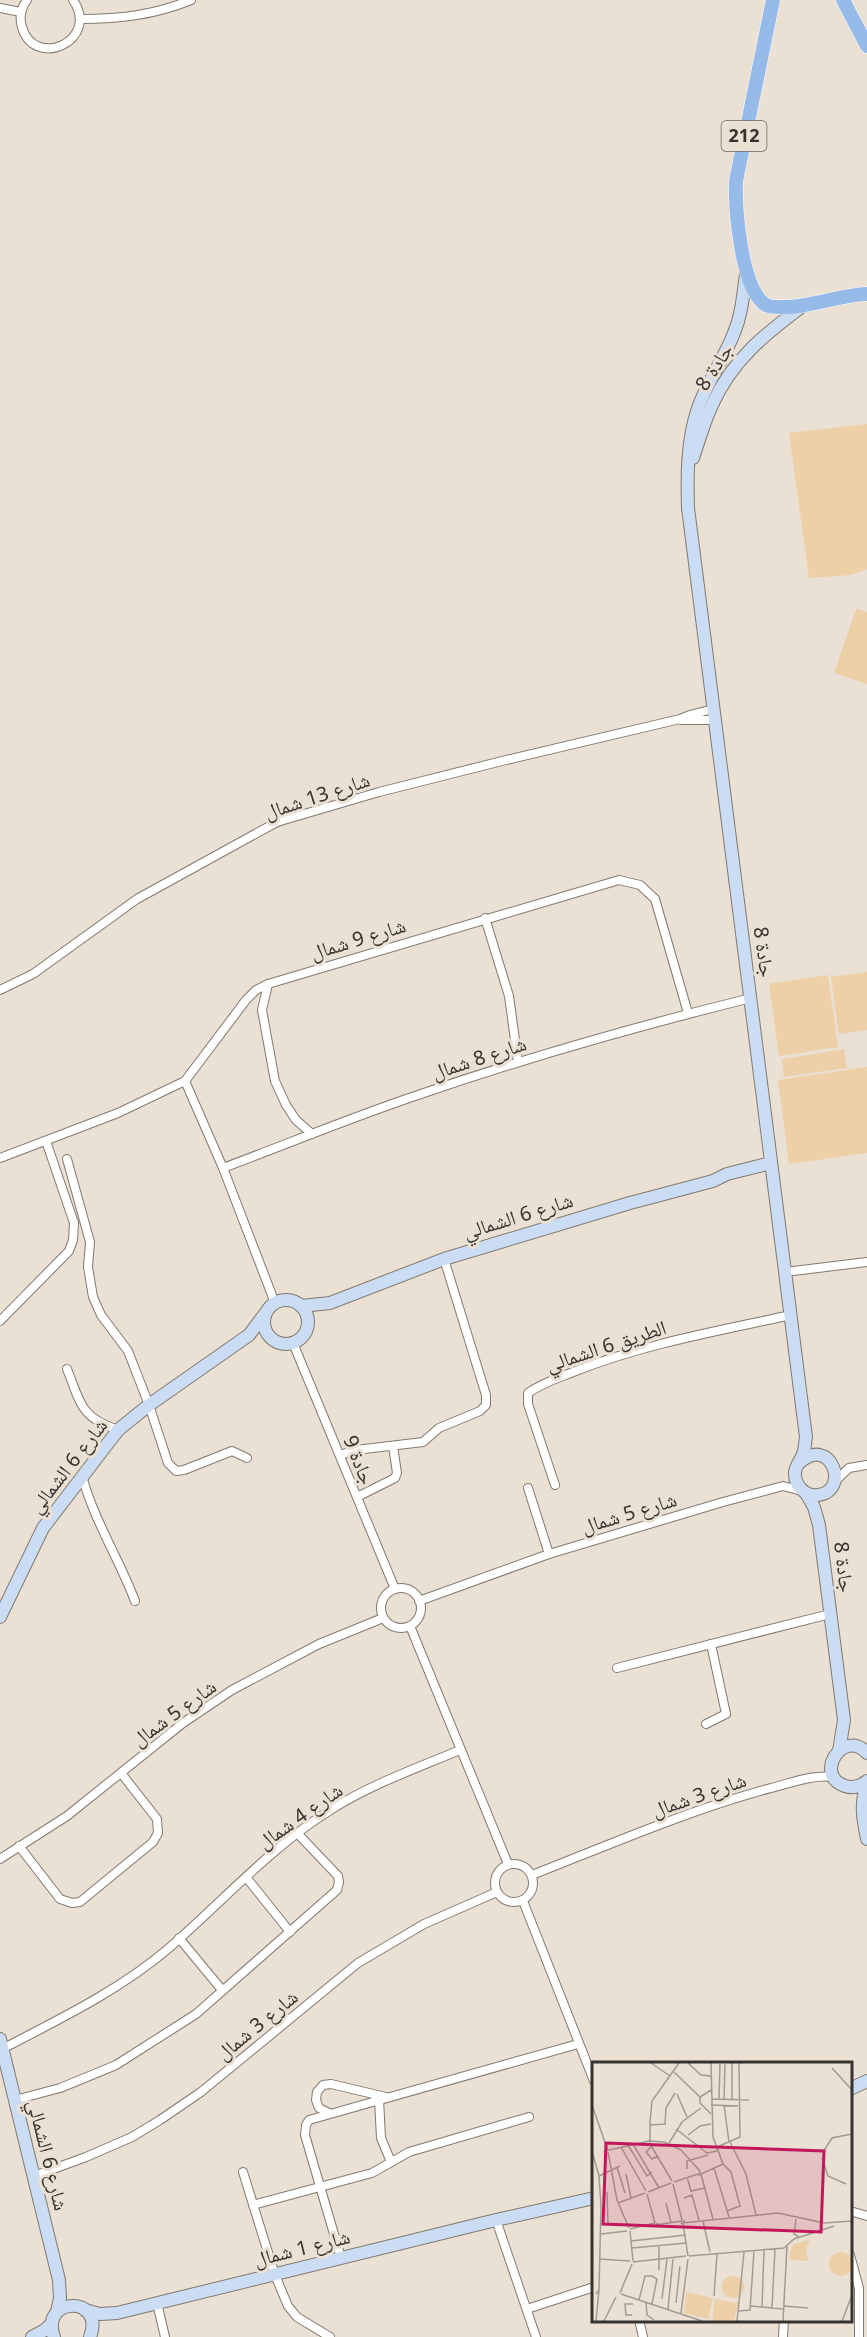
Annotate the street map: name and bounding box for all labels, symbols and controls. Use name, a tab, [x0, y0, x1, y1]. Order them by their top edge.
road number: 212	[722, 121, 766, 151]
street label: جادة 8	[688, 338, 739, 395]
street label: شارع 13 شمال	[260, 766, 373, 825]
street label: شارع 9 شمال	[307, 911, 409, 966]
street label: جادة 8	[748, 925, 781, 979]
street label: شارع 8 شمال	[428, 1029, 530, 1086]
street label: شارع 6 الشمالي	[460, 1186, 577, 1248]
street label: الطريق 6 الشمالي	[542, 1313, 670, 1381]
street label: شارع 6 الشمالي	[22, 1413, 116, 1521]
street label: جادة 9	[337, 1431, 382, 1489]
street label: شارع 5 شمال	[578, 1485, 680, 1540]
street label: جادة 8	[828, 1540, 861, 1594]
street label: شارع 5 شمال	[126, 1673, 221, 1752]
street label: شارع 3 شمال	[648, 1766, 750, 1823]
street label: شارع 4 شمال	[252, 1776, 348, 1855]
street label: شارع 3 شمال	[210, 1983, 303, 2066]
inset map	[592, 2062, 852, 2322]
street label: شارع 6 الشمالي	[19, 2097, 75, 2214]
street label: شارع 1 شمال	[251, 2223, 353, 2273]

